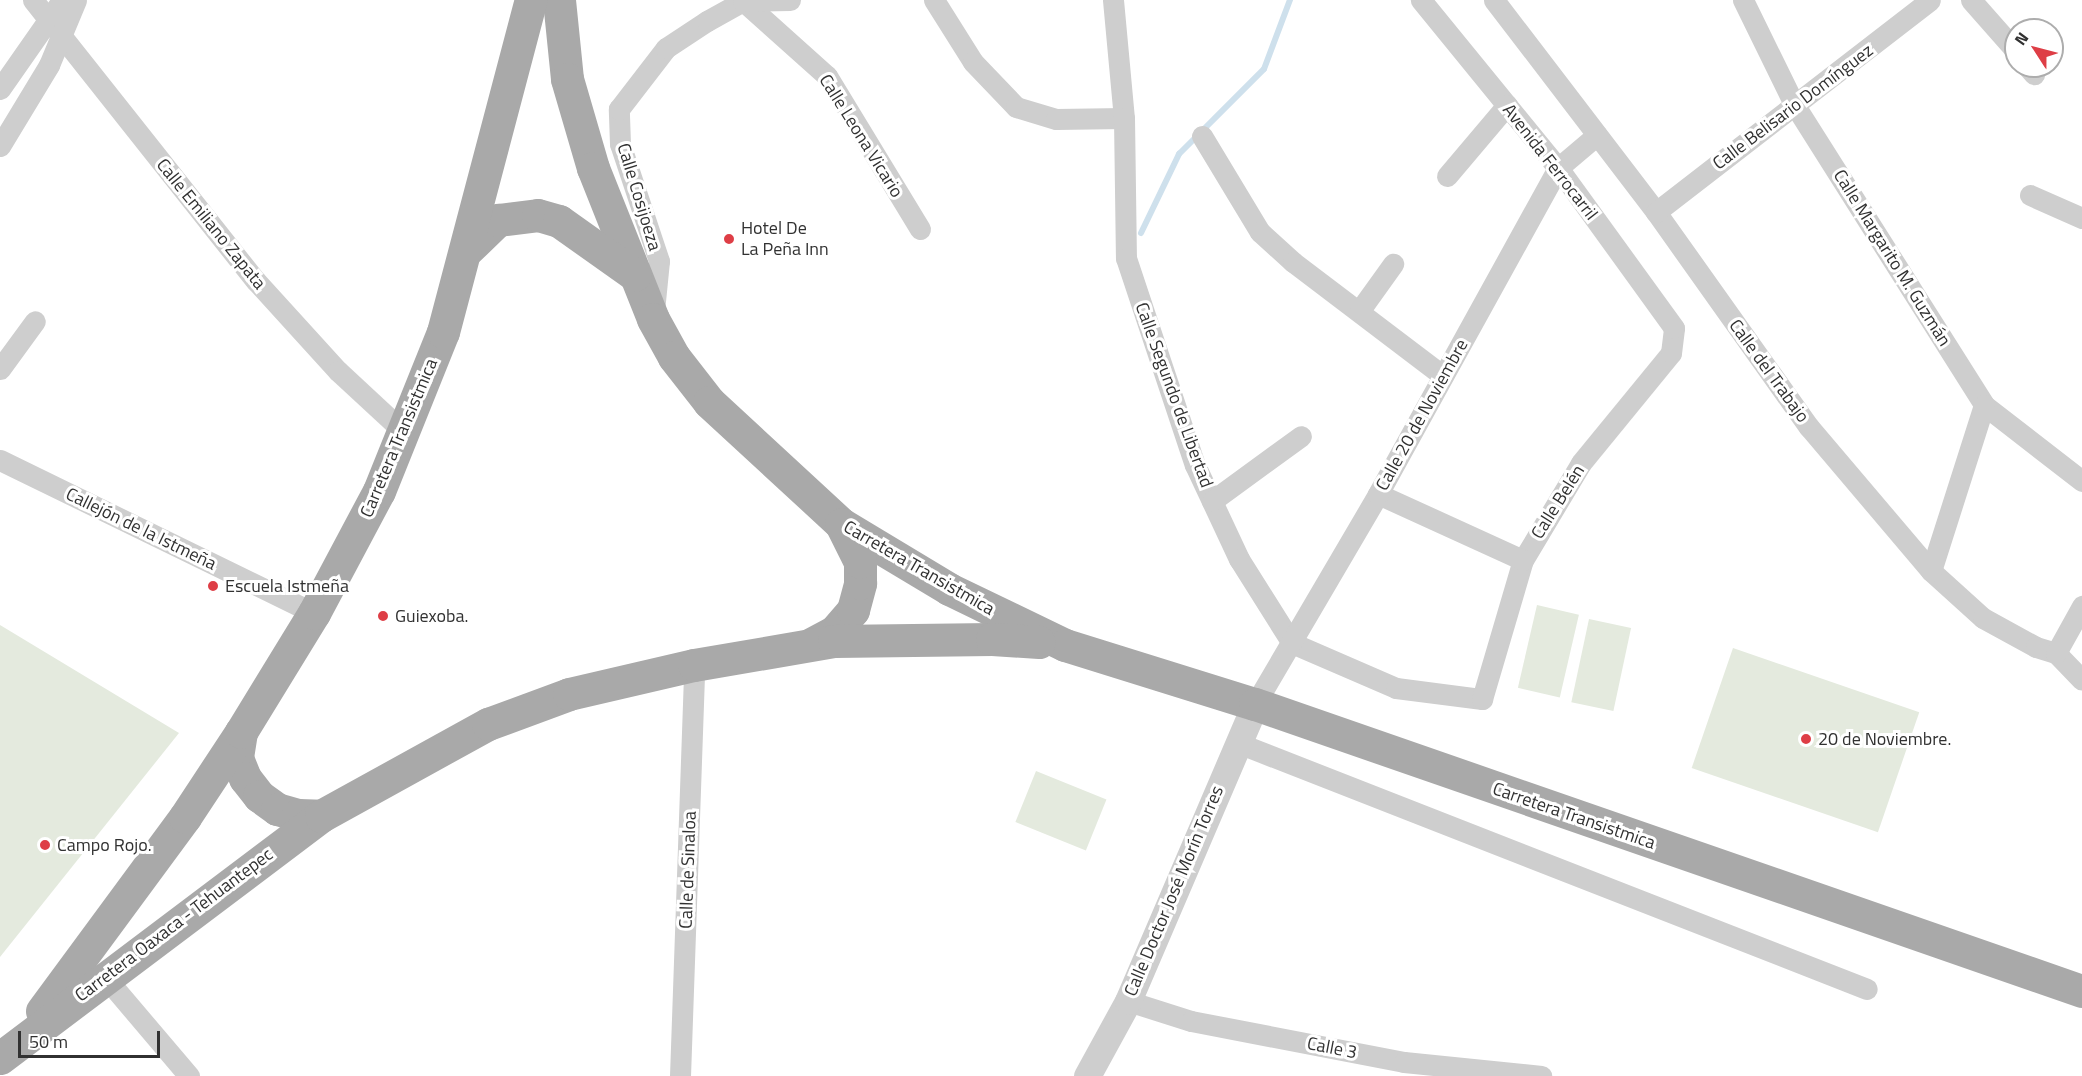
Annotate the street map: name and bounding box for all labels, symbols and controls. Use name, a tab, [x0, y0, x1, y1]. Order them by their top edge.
north arrow	[2004, 18, 2064, 78]
text: N	[2008, 27, 2034, 50]
street label: Calle Belisario Domínguez	[1708, 40, 1878, 174]
street label: Calle Leona Vicario	[815, 71, 907, 201]
street label: Avenida Ferrocarril	[1498, 100, 1602, 224]
street label: Calle Cosijoeza	[612, 141, 666, 253]
street label: Calle Emiliano Zapata	[152, 154, 270, 294]
street label: Calle Margarito M. Guzmán	[1829, 166, 1955, 350]
place label: Hotel De La Peña Inn	[741, 218, 829, 260]
marker: Hotel De La Peña Inn	[722, 232, 736, 246]
street label: Calle Segundo de Libertad	[1130, 300, 1218, 490]
street label: Calle del Trabajo	[1724, 315, 1814, 427]
street label: Calle 20 de Noviembre	[1371, 336, 1473, 494]
street label: Carretera Transistmica	[356, 355, 442, 521]
street label: Calle Belén	[1527, 461, 1589, 543]
street label: Callejón de la Istmeña	[62, 483, 220, 575]
street label: Carretera Transistmica	[840, 516, 998, 620]
place label: Escuela Istmeña	[225, 575, 349, 597]
marker: Escuela Istmeña	[206, 579, 220, 593]
place label: Guiexoba.	[395, 605, 468, 627]
marker: Guiexoba.	[376, 609, 390, 623]
place label: 20 de Noviembre.	[1818, 728, 1951, 750]
marker: 20 de Noviembre.	[1799, 732, 1813, 746]
street label: Carretera Transistmica	[1490, 778, 1658, 854]
street label: Calle Doctor José Morín Torres	[1120, 782, 1228, 1000]
street label: Calle de Sinaloa	[675, 811, 701, 929]
place label: Campo Rojo.	[57, 834, 152, 856]
marker: Campo Rojo.	[38, 838, 52, 852]
street label: Carretera Oaxaca - Tehuantepec	[71, 844, 277, 1006]
scale bar	[21, 1019, 164, 1057]
text: 50 m	[29, 1028, 68, 1055]
street label: Calle 3	[1305, 1033, 1359, 1063]

